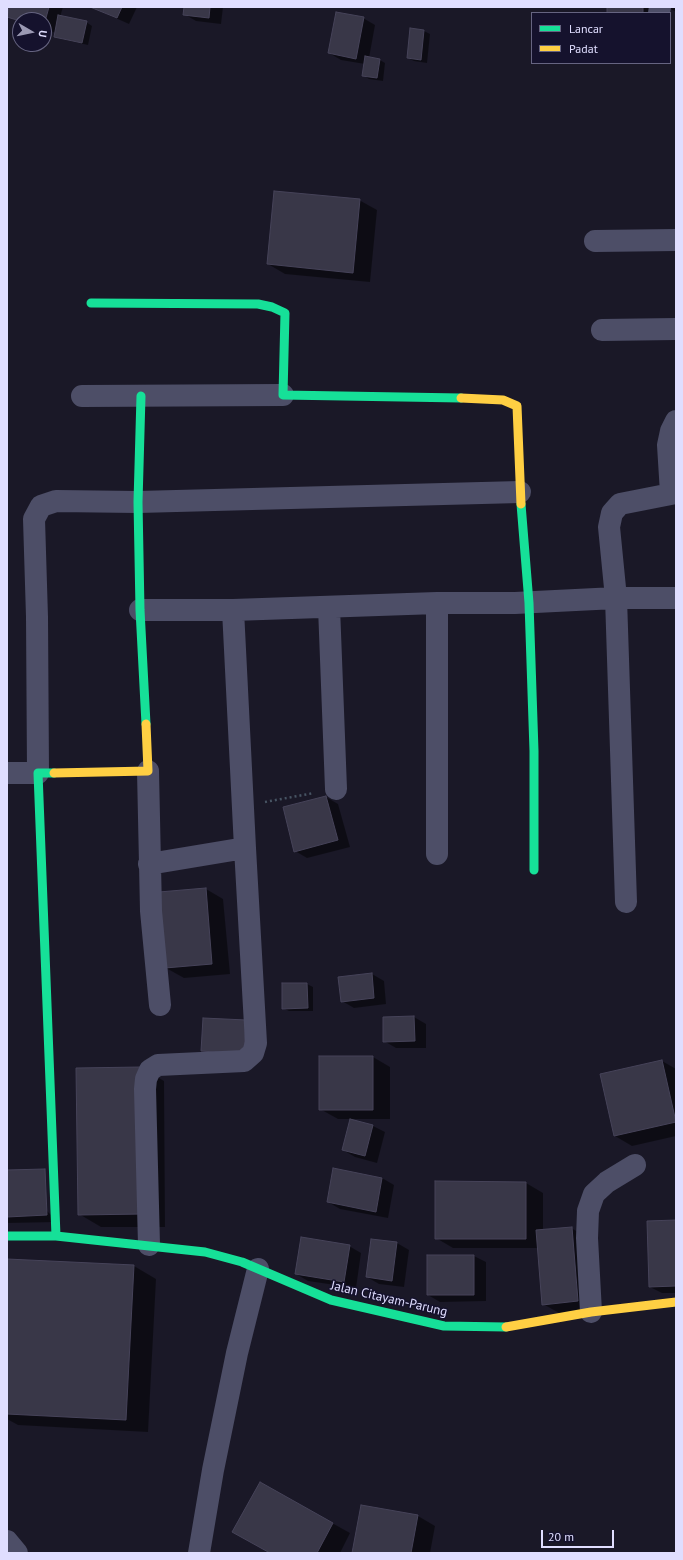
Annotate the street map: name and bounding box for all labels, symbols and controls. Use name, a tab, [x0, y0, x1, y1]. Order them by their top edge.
north arrow	[12, 12, 52, 52]
legend	[531, 12, 671, 64]
text: Lancar	[569, 21, 603, 36]
text: U	[35, 29, 50, 38]
text: Padat	[569, 41, 598, 56]
street label: Jalan Citayam-Parung	[329, 1278, 449, 1320]
scale bar	[543, 1522, 616, 1548]
text: 20 m	[548, 1529, 574, 1544]

